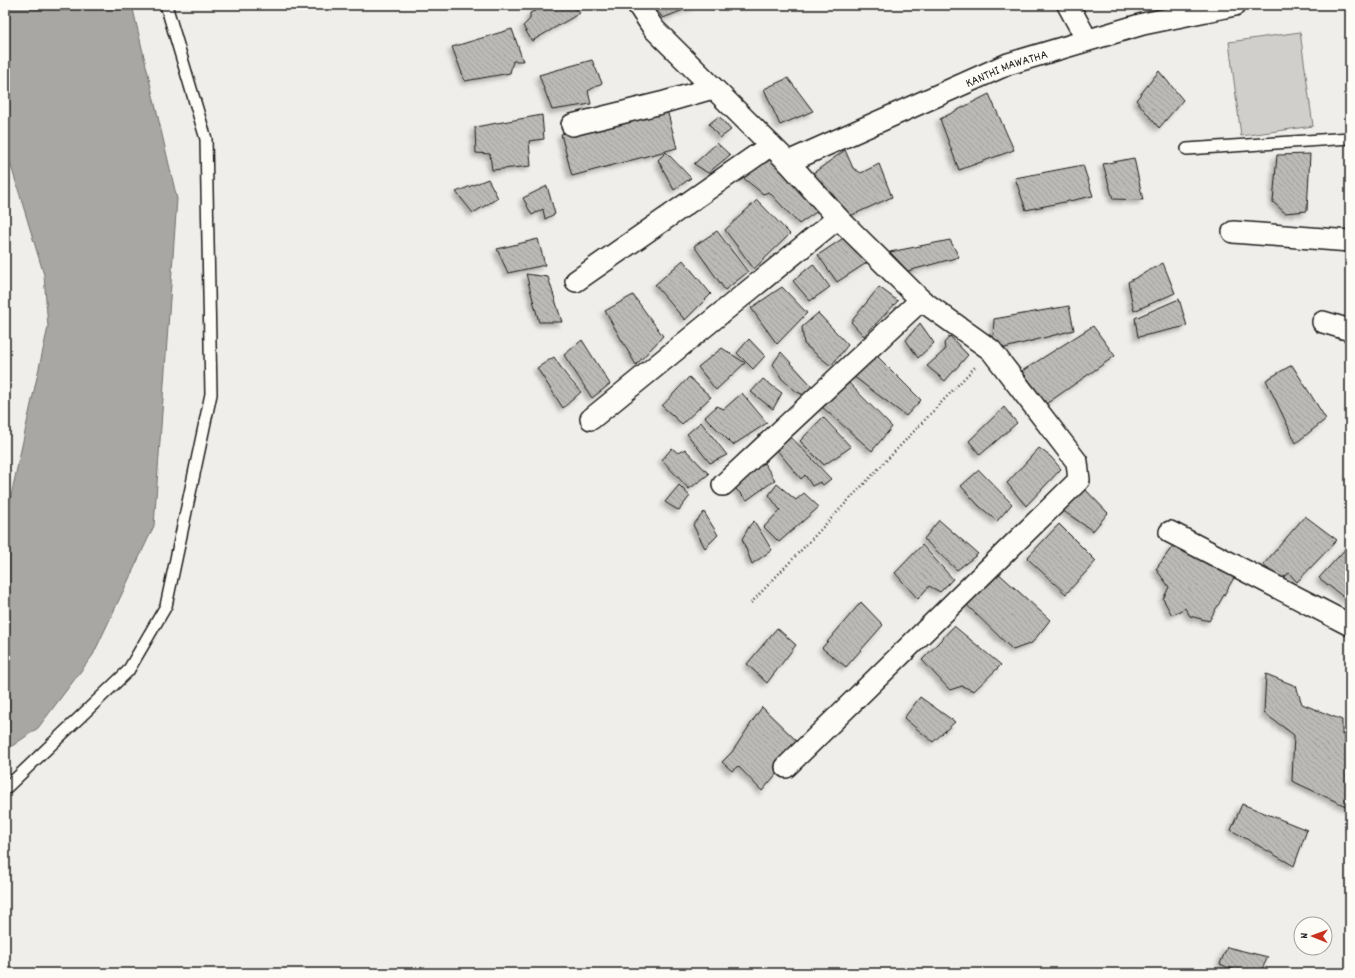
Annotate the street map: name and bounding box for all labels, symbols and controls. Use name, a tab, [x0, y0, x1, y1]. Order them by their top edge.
street label: KANTHI MAWATHA	[963, 46, 1050, 94]
north arrow	[1293, 916, 1333, 956]
text: N	[1297, 932, 1313, 939]

